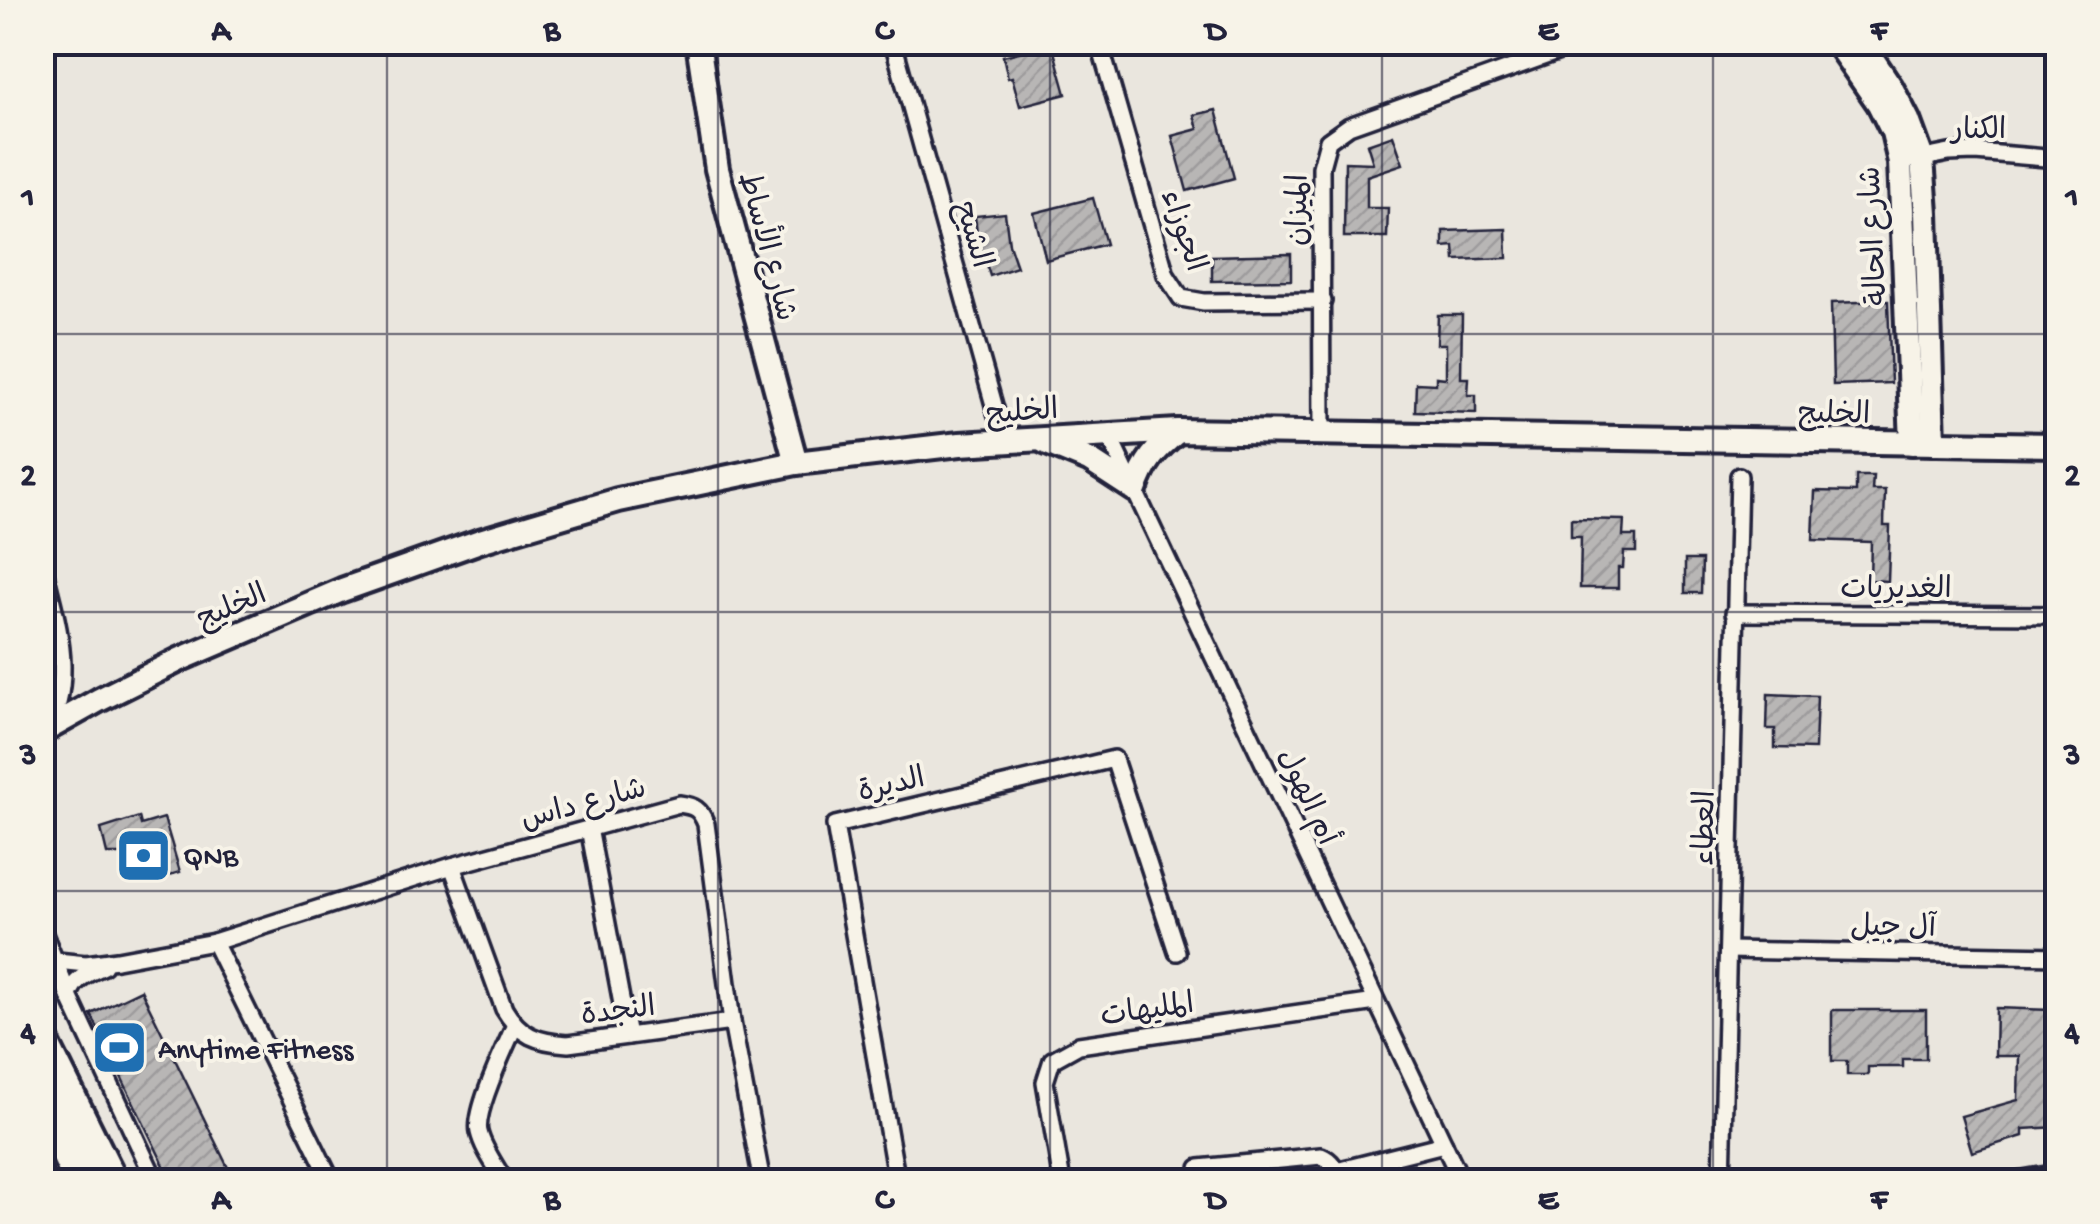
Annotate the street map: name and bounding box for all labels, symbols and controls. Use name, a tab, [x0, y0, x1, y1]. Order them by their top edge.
text: A	[211, 14, 233, 52]
text: B	[543, 14, 562, 52]
text: C	[875, 14, 895, 52]
text: D	[1203, 14, 1228, 52]
text: E	[1538, 14, 1560, 52]
text: F	[1870, 14, 1890, 52]
street label: الكنار	[1949, 115, 2006, 150]
street label: شارع الحالة	[1855, 165, 1898, 306]
street label: شارع الأساط	[728, 167, 808, 325]
street label: الميزان	[1282, 174, 1319, 246]
text: 1	[21, 181, 34, 219]
text: 1	[2065, 181, 2078, 219]
street label: الجوزاء	[1151, 186, 1211, 277]
street label: الشيح	[944, 198, 997, 273]
street label: الخليج	[985, 395, 1060, 434]
street label: الخليج	[1797, 398, 1870, 435]
text: 2	[20, 459, 36, 497]
text: 2	[2064, 459, 2080, 497]
street label: الغديريات	[1840, 574, 1952, 609]
street label: الخليج	[193, 579, 273, 639]
text: 3	[19, 738, 36, 776]
text: 3	[2063, 738, 2080, 776]
street label: أم الهول	[1267, 742, 1346, 852]
street label: الديرة	[855, 763, 929, 812]
street label: شارع داس	[518, 773, 651, 840]
street label: العطاء	[1689, 790, 1726, 866]
bank icon: QNB	[114, 825, 174, 885]
place label: QNB	[183, 842, 239, 877]
street label: آل جيل	[1850, 909, 1938, 948]
street label: المليهات	[1099, 989, 1197, 1036]
street label: النجدة	[579, 992, 658, 1035]
text: 4	[19, 1016, 36, 1054]
text: 4	[2063, 1016, 2080, 1054]
sports icon: Anytime Fitness	[89, 1018, 149, 1078]
place label: Anytime Fitness	[158, 1035, 354, 1070]
text: A	[211, 1183, 233, 1221]
text: B	[543, 1183, 562, 1221]
text: C	[875, 1183, 895, 1221]
text: D	[1203, 1183, 1228, 1221]
text: E	[1538, 1183, 1560, 1221]
text: F	[1870, 1183, 1890, 1221]

